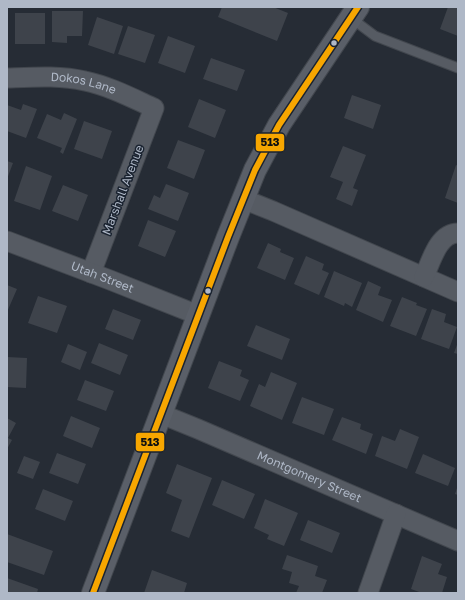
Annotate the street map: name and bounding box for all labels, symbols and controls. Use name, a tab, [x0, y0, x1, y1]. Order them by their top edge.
unlabelled marker	[329, 38, 339, 48]
street label: Dokos Lane	[50, 69, 119, 97]
line badge: 513	[255, 133, 285, 152]
text: 513	[260, 135, 280, 148]
street label: Marshall Avenue	[98, 143, 147, 237]
street label: Utah Street	[69, 258, 136, 296]
unlabelled marker	[203, 286, 213, 296]
line badge: 513	[135, 432, 165, 452]
text: 513	[140, 435, 160, 448]
street label: Montgomery Street	[255, 447, 364, 506]

